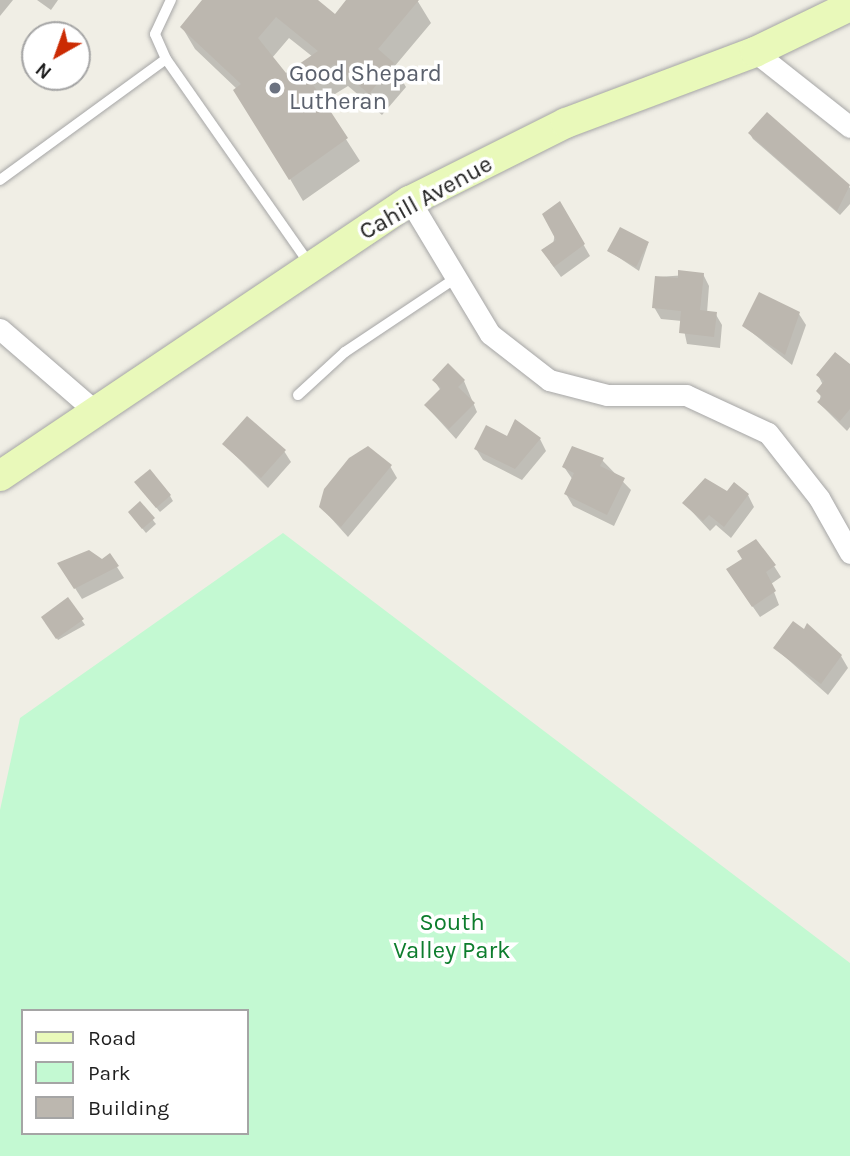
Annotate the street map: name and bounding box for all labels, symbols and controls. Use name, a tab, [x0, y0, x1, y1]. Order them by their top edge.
north arrow	[21, 21, 91, 91]
text: N	[31, 58, 56, 83]
place label: Good Shepard Lutheran	[289, 60, 442, 116]
marker: Good Shepard Lutheran	[267, 80, 283, 96]
street label: Cahill Avenue	[354, 150, 498, 246]
park label: South Valley Park	[393, 909, 511, 965]
legend	[21, 1009, 248, 1135]
text: Road	[88, 1026, 136, 1050]
text: Park	[88, 1061, 131, 1085]
text: Building	[88, 1096, 169, 1120]

